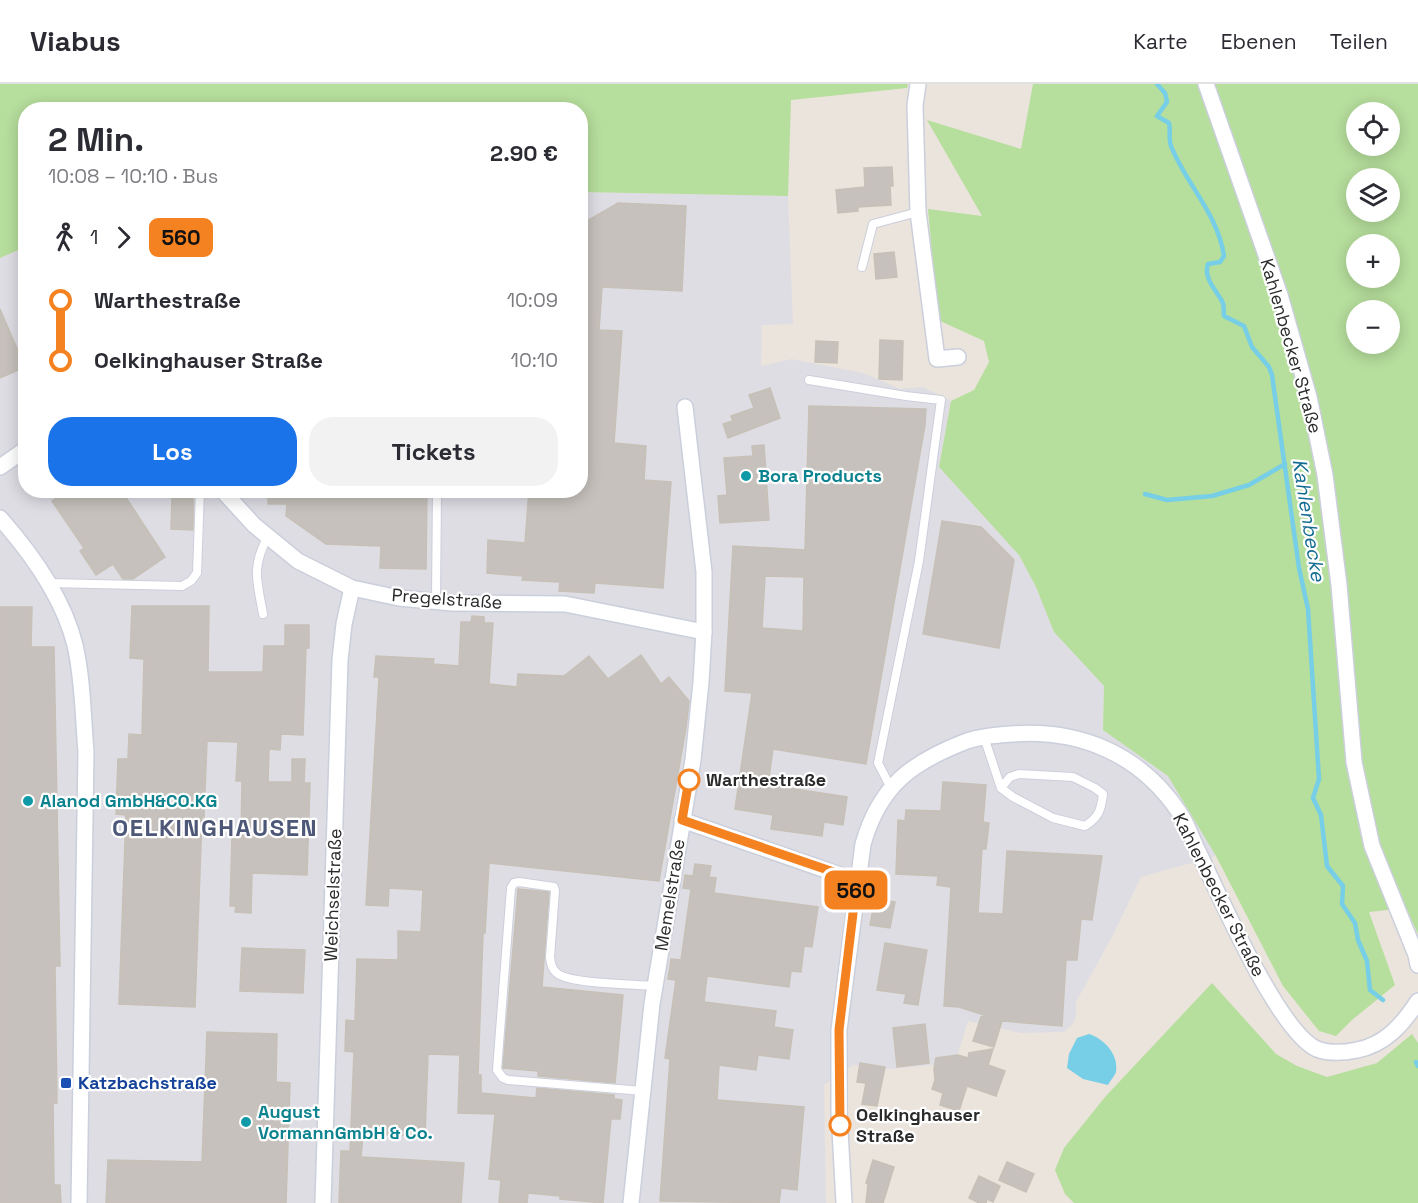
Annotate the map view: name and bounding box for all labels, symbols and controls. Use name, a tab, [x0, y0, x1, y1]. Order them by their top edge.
text: Viabus	[30, 23, 121, 59]
text: Karte	[1133, 28, 1188, 55]
text: Ebenen	[1221, 28, 1297, 55]
text: Teilen	[1330, 28, 1388, 55]
map controls	[1346, 102, 1400, 354]
button: locate	[1346, 102, 1400, 156]
text: 2 Min.	[48, 119, 144, 161]
text: 2.90 €	[490, 139, 558, 167]
text: 10:08 – 10:10 · Bus	[48, 163, 218, 189]
button: layers	[1346, 168, 1400, 222]
icon: walk	[48, 221, 81, 254]
icon: forward	[107, 221, 140, 254]
text: 1	[90, 224, 98, 250]
text: 560	[161, 224, 201, 251]
button: +	[1346, 234, 1400, 288]
street label: Kahlenbecker Straße	[1256, 256, 1327, 436]
text: Warthestraße	[94, 286, 241, 314]
text: 10:09	[507, 287, 558, 313]
button: −	[1346, 300, 1400, 354]
text: Oelkinghauser Straße	[94, 346, 323, 374]
text: 10:10	[511, 347, 558, 373]
button: Los	[48, 417, 297, 486]
button: Tickets	[309, 417, 558, 486]
water label: Kahlenbecke	[1286, 457, 1332, 584]
place label: Bora Products	[758, 464, 882, 487]
marker: Bora Products	[739, 469, 753, 483]
street label: Pregelstraße	[391, 583, 503, 614]
place label: Warthestraße	[706, 768, 826, 791]
marker: Warthestraße	[678, 769, 700, 791]
place label: Alanod GmbH&CO.KG	[40, 789, 217, 812]
marker: Alanod GmbH&CO.KG	[21, 794, 35, 808]
street label: Kahlenbecker Straße	[1168, 809, 1271, 981]
district label: OELKINGHAUSEN	[112, 812, 318, 843]
street label: Weichselstraße	[319, 828, 346, 962]
street label: Memelstraße	[649, 837, 690, 953]
line badge: 560	[822, 870, 890, 910]
text: 560	[836, 877, 876, 904]
place label: Katzbachstraße	[78, 1071, 217, 1094]
marker: Katzbachstraße	[59, 1076, 73, 1090]
place label: August VormannGmbH & Co.	[258, 1100, 433, 1144]
place label: Oelkinghauser Straße	[856, 1103, 980, 1147]
marker: Oelkinghauser Straße	[829, 1114, 851, 1136]
marker: August VormannGmbH & Co.	[239, 1115, 253, 1129]

